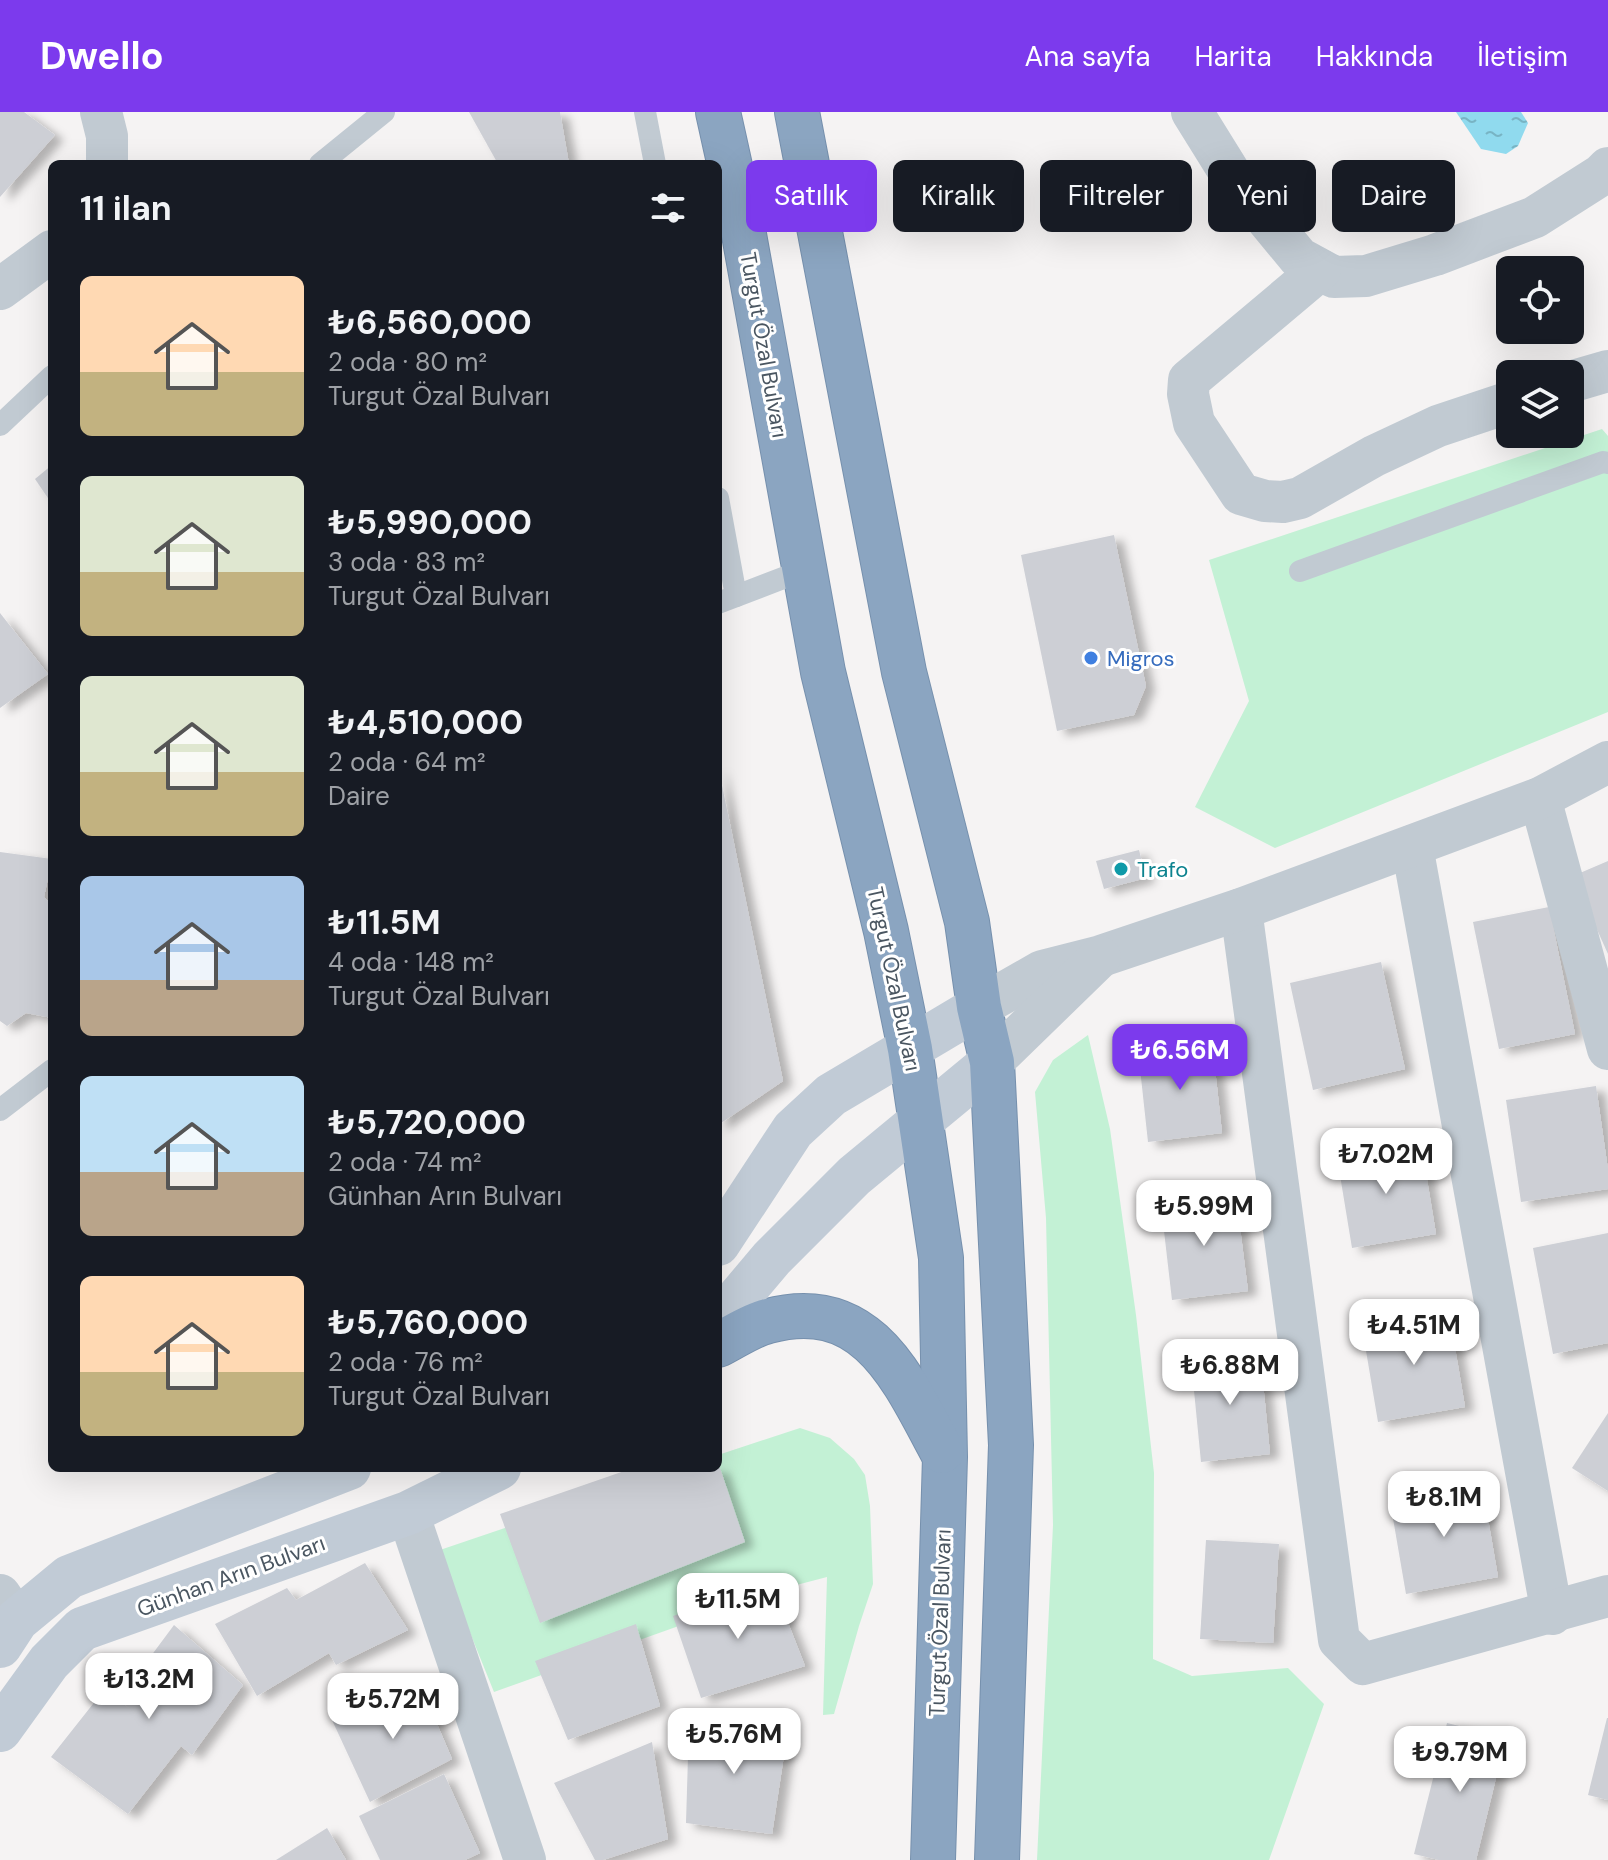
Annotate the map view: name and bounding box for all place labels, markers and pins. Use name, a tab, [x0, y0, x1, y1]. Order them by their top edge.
place label: Migros	[1107, 644, 1175, 673]
marker: Migros	[1082, 649, 1100, 667]
place label: Trafo	[1137, 855, 1188, 884]
marker: Trafo	[1112, 860, 1130, 878]
pin: ₺6.56M	[1115, 1024, 1245, 1092]
pin: ₺7.02M	[1321, 1128, 1451, 1196]
pin: ₺5.99M	[1139, 1180, 1269, 1248]
pin: ₺4.51M	[1349, 1299, 1479, 1367]
pin: ₺6.88M	[1165, 1339, 1295, 1407]
pin: ₺8.1M	[1388, 1471, 1500, 1539]
pin: ₺11.5M	[673, 1573, 803, 1641]
pin: ₺13.2M	[84, 1653, 214, 1721]
pin: ₺5.72M	[328, 1673, 458, 1741]
pin: ₺5.76M	[669, 1708, 799, 1776]
pin: ₺9.79M	[1395, 1726, 1525, 1794]

